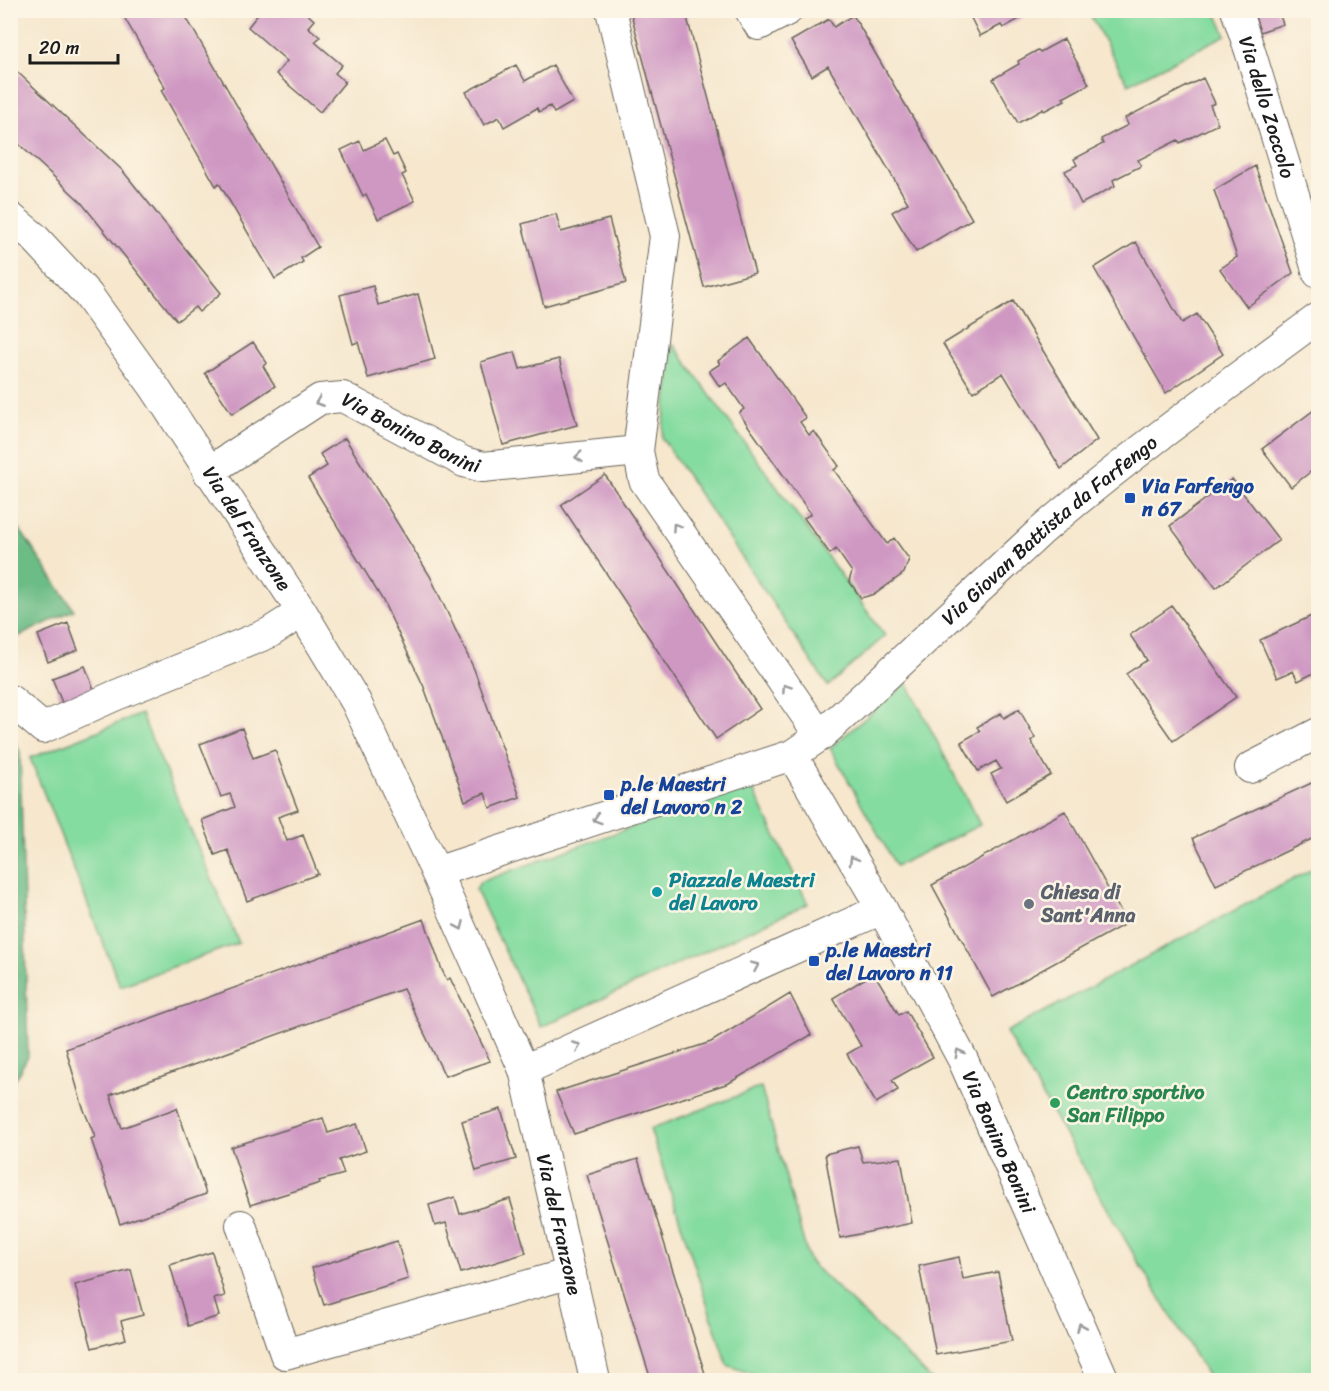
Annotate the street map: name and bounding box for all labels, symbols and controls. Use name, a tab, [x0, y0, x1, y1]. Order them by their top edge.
scale bar	[30, 27, 118, 65]
street label: Via dello Zoccolo	[1228, 31, 1305, 183]
text: 20 m	[39, 32, 79, 64]
street label: Via Bonino Bonini	[335, 382, 486, 484]
one-way arrow	[315, 394, 325, 407]
street label: Via Giovan Battista da Farfengo	[933, 426, 1166, 634]
one-way arrow	[575, 450, 584, 463]
street label: Via del Franzone	[193, 459, 301, 599]
place label: Via Farfengo n 67	[1141, 469, 1255, 527]
marker: Via Farfengo n 67	[1123, 491, 1137, 505]
one-way arrow	[672, 523, 683, 534]
one-way arrow	[782, 684, 794, 694]
place label: p.le Maestri del Lavoro n 2	[619, 767, 743, 825]
marker: p.le Maestri del Lavoro n 2	[602, 788, 616, 802]
one-way arrow	[592, 812, 603, 824]
one-way arrow	[849, 856, 861, 866]
place label: Piazzale Maestri del Lavoro	[669, 863, 816, 921]
place label: Chiesa di Sant'Anna	[1040, 875, 1135, 933]
marker: Piazzale Maestri del Lavoro	[650, 885, 664, 899]
marker: Chiesa di Sant'Anna	[1022, 897, 1036, 911]
one-way arrow	[452, 919, 464, 930]
place label: p.le Maestri del Lavoro n 11	[824, 933, 953, 991]
marker: p.le Maestri del Lavoro n 11	[807, 954, 821, 968]
one-way arrow	[749, 961, 760, 973]
one-way arrow	[571, 1041, 582, 1053]
one-way arrow	[955, 1049, 966, 1059]
street label: Via Bonino Bonini	[952, 1065, 1046, 1221]
place label: Centro sportivo San Filippo	[1066, 1075, 1205, 1133]
marker: Centro sportivo San Filippo	[1048, 1096, 1062, 1110]
street label: Via del Franzone	[526, 1151, 592, 1299]
one-way arrow	[1076, 1322, 1088, 1333]

